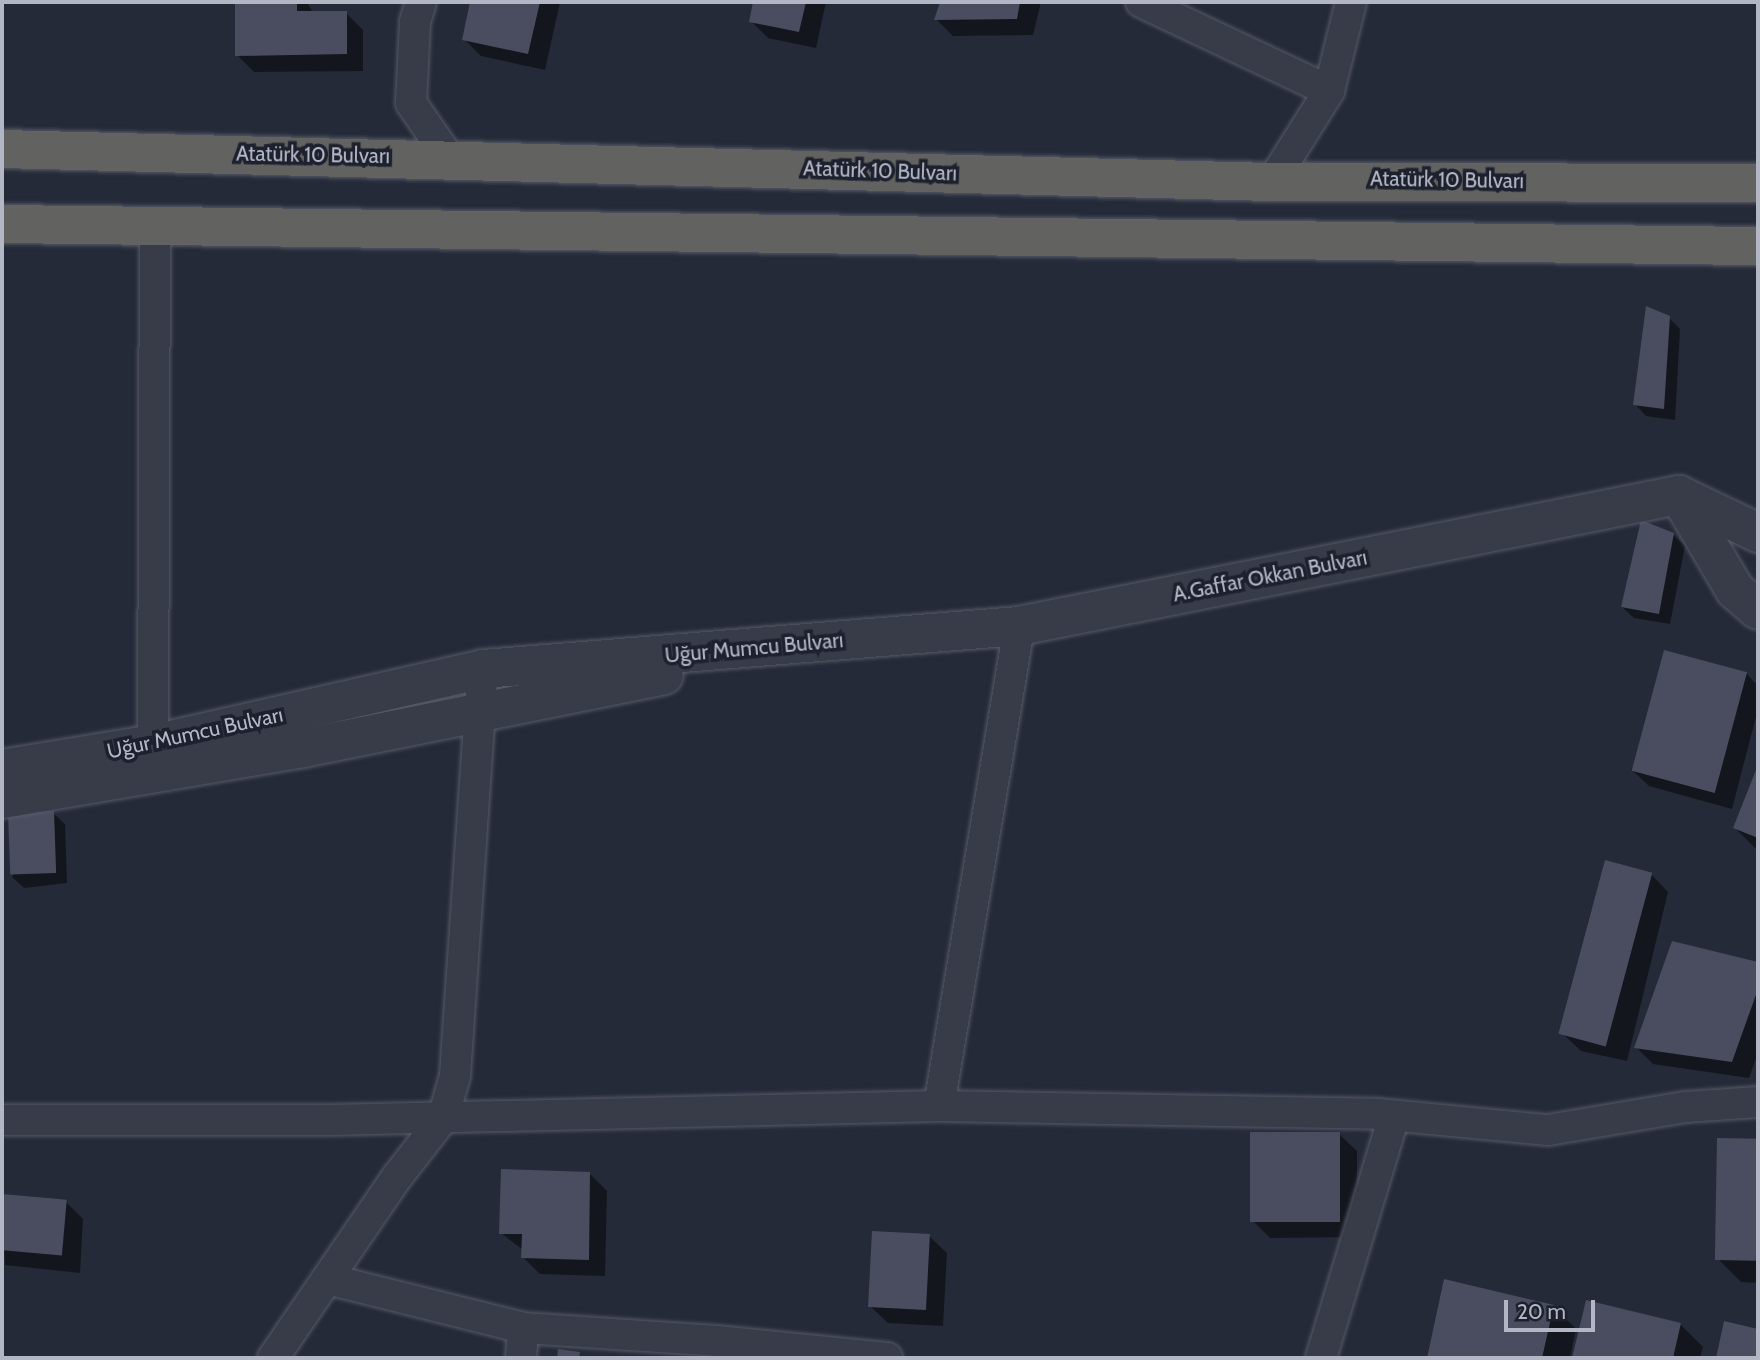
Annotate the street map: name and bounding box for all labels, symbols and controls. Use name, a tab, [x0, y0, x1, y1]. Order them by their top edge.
street label: Atatürk 10 Bulvarı	[236, 141, 390, 169]
street label: Atatürk 10 Bulvarı	[803, 156, 957, 186]
street label: Atatürk 10 Bulvarı	[1370, 166, 1524, 194]
street label: A.Gaffar Okkan Bulvarı	[1171, 545, 1369, 607]
street label: Uğur Mumcu Bulvarı	[664, 628, 844, 668]
street label: Uğur Mumcu Bulvarı	[105, 702, 285, 764]
scale bar	[1508, 1286, 1599, 1330]
text: 20 m	[1517, 1299, 1566, 1324]

